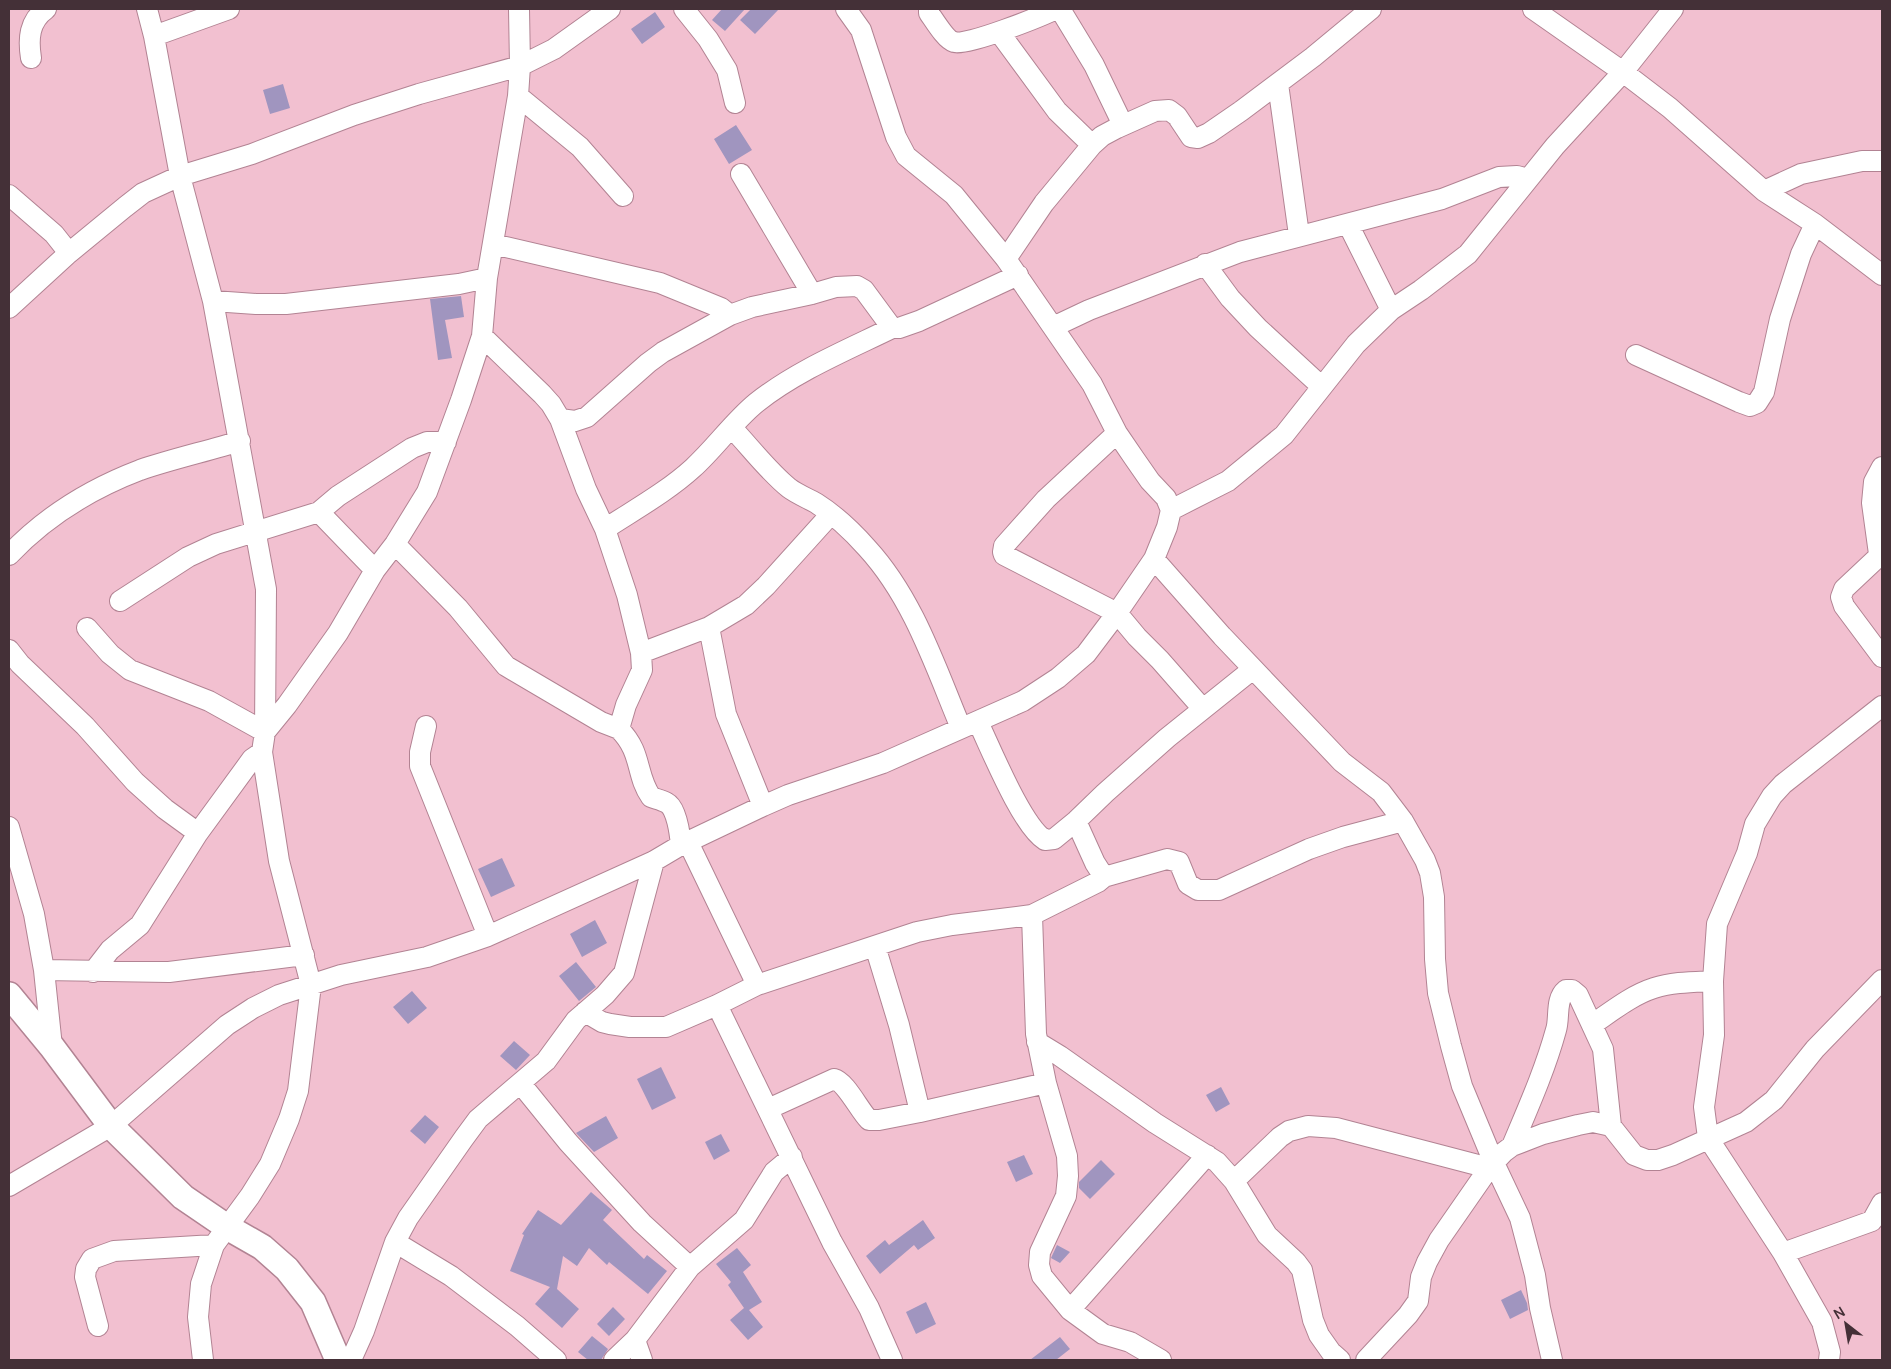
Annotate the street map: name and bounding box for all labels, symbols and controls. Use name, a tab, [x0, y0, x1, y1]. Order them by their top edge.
north arrow	[1821, 1299, 1871, 1349]
text: N	[1830, 1302, 1848, 1323]

